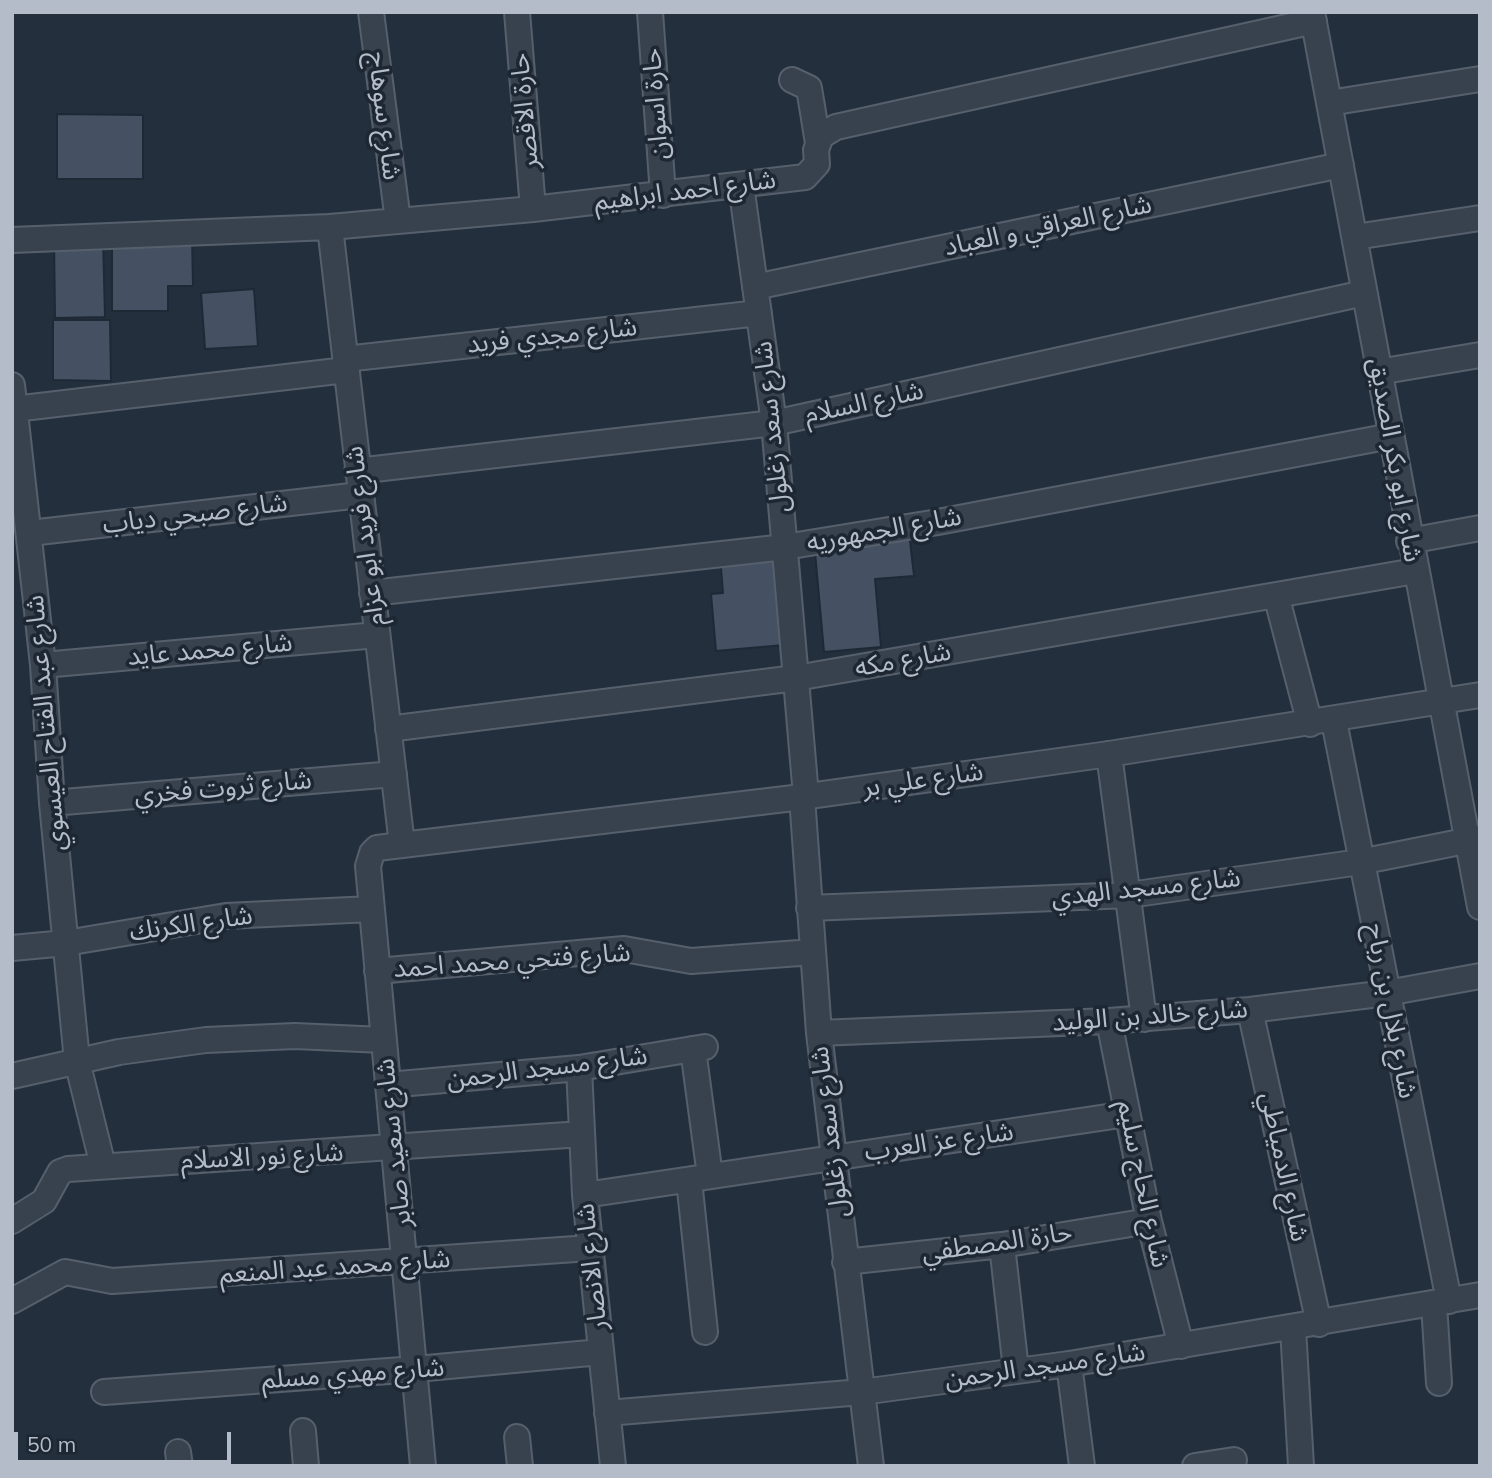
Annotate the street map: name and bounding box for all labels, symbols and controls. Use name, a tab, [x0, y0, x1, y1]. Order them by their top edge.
street label: حارة اسوان	[637, 47, 675, 161]
street label: شارع سوهاج	[361, 50, 407, 182]
street label: حارة الاقصر	[504, 52, 546, 170]
street label: شارع احمد ابراهيم	[592, 164, 778, 218]
street label: شارع العراقي و العباد	[942, 189, 1154, 263]
street label: شارع مجدي فريد	[465, 312, 639, 360]
street label: شارع سعد زغلول	[747, 340, 797, 514]
street label: شارع ابو بكر الصديق	[1362, 355, 1428, 565]
street label: شارع السلام	[802, 375, 926, 431]
street label: شارع فريد ابو عزام	[339, 444, 391, 628]
street label: شارع صبحي دياب	[101, 487, 289, 541]
street label: شارع الجمهوريه	[804, 501, 964, 559]
street label: شارع عبد الفتاح العيسوي	[19, 594, 73, 852]
street label: شارع محمد عايد	[126, 627, 294, 673]
street label: شارع مكه	[853, 636, 953, 684]
street label: شارع علي بر	[861, 756, 985, 804]
street label: شارع ثروت فخري	[133, 765, 313, 811]
street label: شارع مسجد الهدي	[1050, 863, 1242, 913]
street label: شارع الكرنك	[127, 900, 255, 948]
street label: شارع بلال بن رباح	[1359, 921, 1423, 1101]
street label: شارع فتحي محمد احمد	[392, 937, 632, 985]
street label: شارع خالد بن الوليد	[1051, 994, 1249, 1038]
street label: شارع مسجد الرحمن	[445, 1040, 649, 1096]
street label: شارع سعد زغلول	[804, 1045, 856, 1219]
street label: شارع سعيد صابر	[370, 1057, 418, 1229]
street label: شارع الدمياطي	[1253, 1089, 1315, 1245]
street label: شارع الحاج سليم	[1110, 1097, 1176, 1271]
street label: شارع عز العرب	[862, 1116, 1016, 1168]
street label: شارع نور الاسلام	[180, 1137, 344, 1177]
street label: شارع الانصار	[570, 1202, 614, 1332]
street label: حارة المصطفي	[920, 1217, 1074, 1269]
street label: شارع محمد عبد المنعم	[219, 1243, 451, 1291]
street label: شارع مسجد الرحمن	[943, 1337, 1147, 1395]
street label: شارع مهدي مسلم	[261, 1352, 445, 1396]
scale bar	[18, 1418, 234, 1462]
text: 50 m	[27, 1431, 76, 1457]

